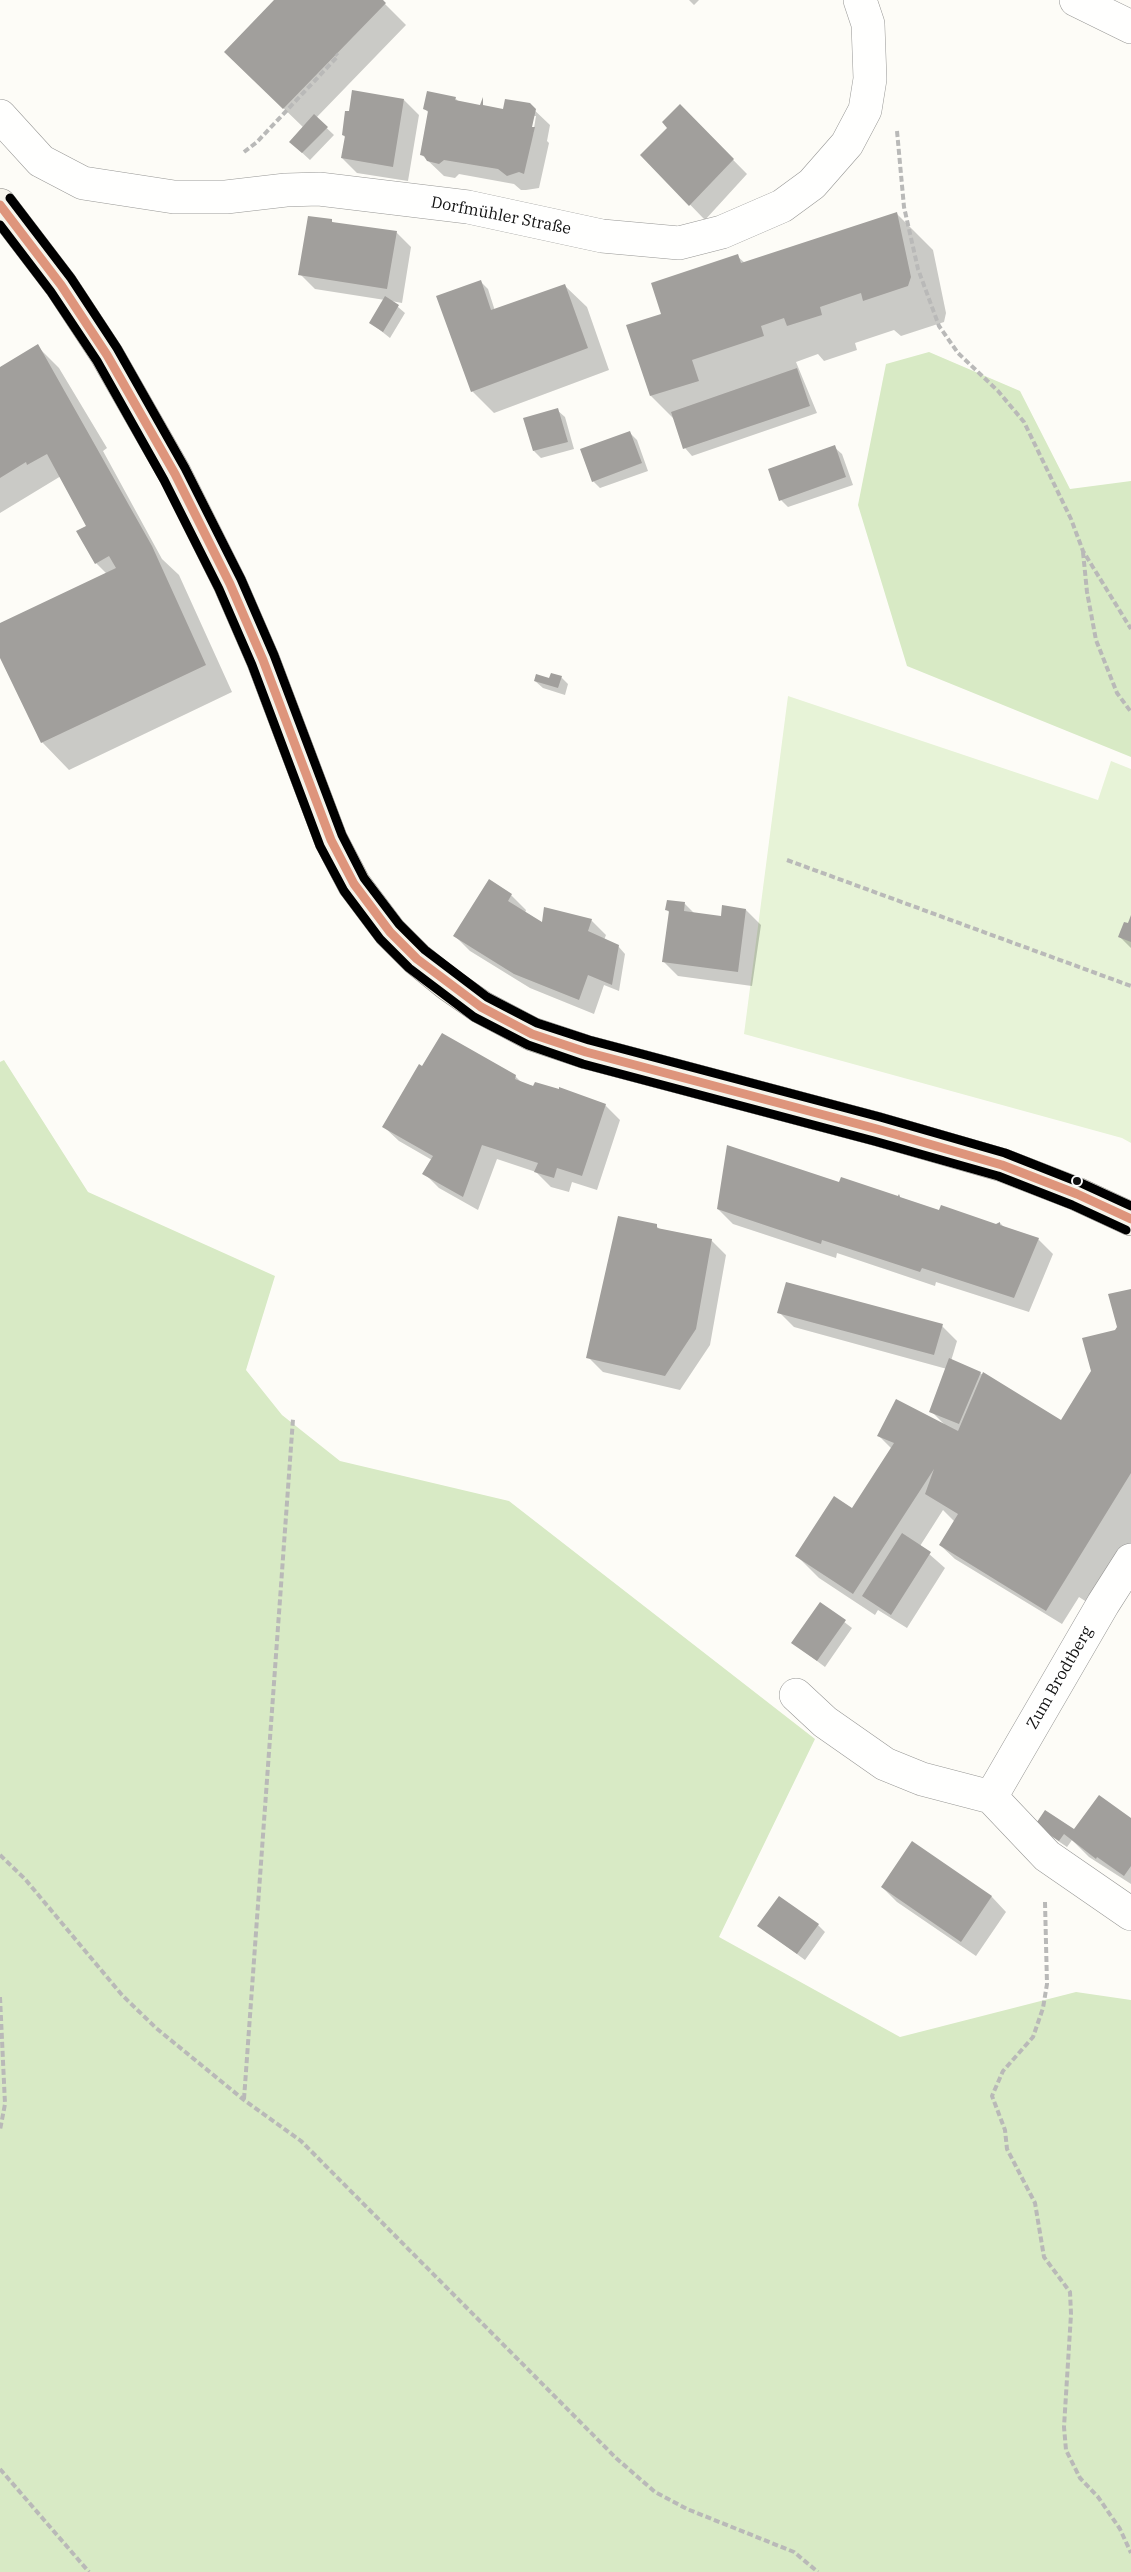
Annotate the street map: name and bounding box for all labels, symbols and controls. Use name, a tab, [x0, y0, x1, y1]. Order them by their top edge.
street label: Dorfmühler Straße	[429, 193, 573, 239]
unlabelled marker	[1071, 1175, 1083, 1187]
street label: Zum Brodtberg	[1023, 1623, 1097, 1733]

